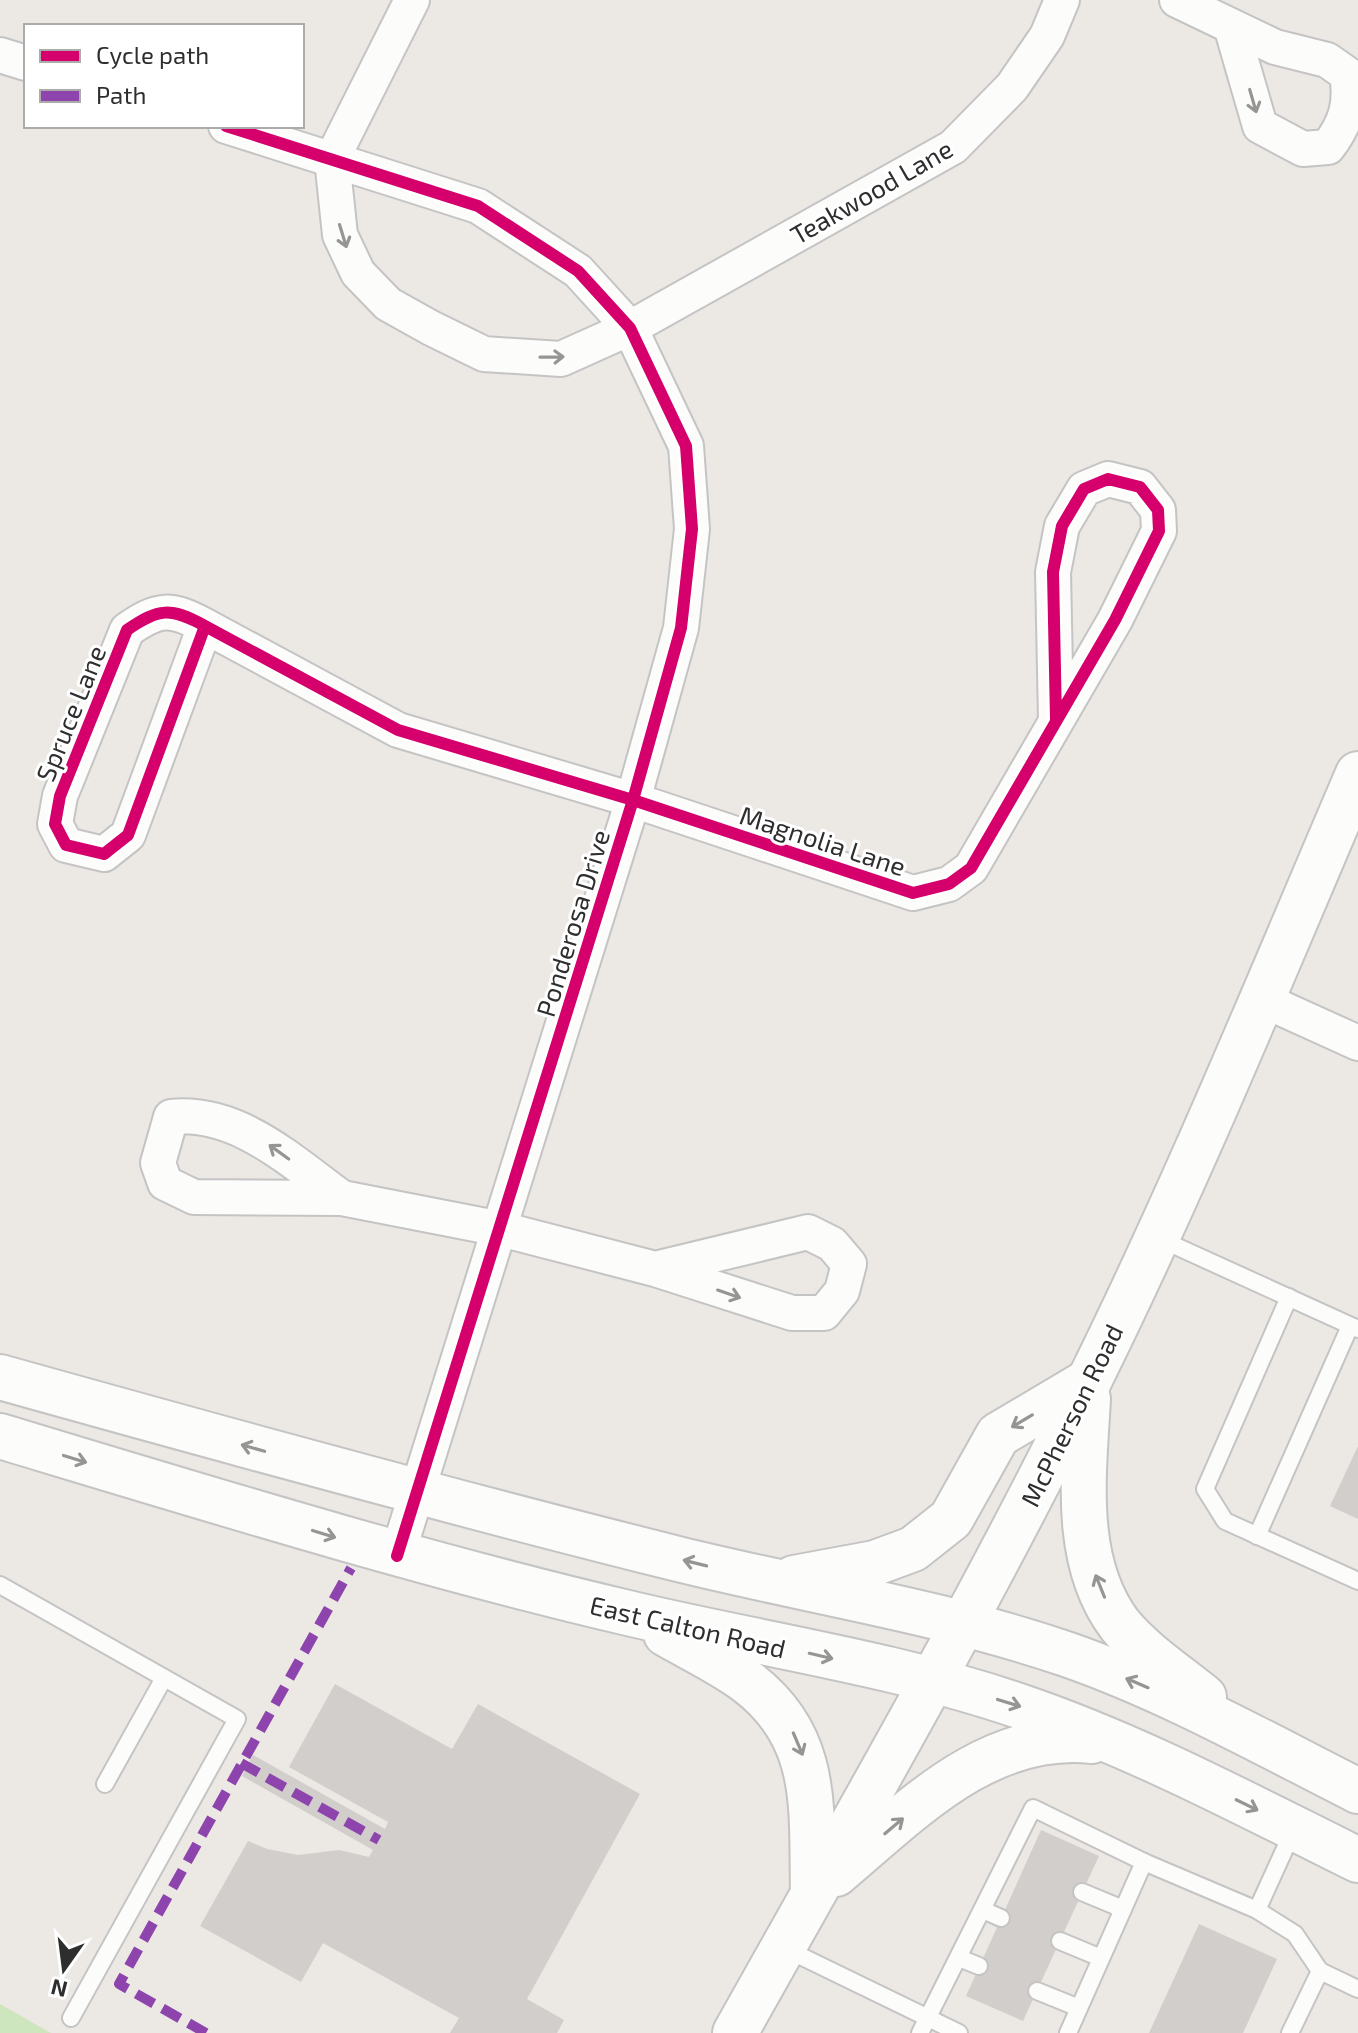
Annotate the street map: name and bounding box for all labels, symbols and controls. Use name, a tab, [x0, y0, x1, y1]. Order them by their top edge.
legend	[24, 24, 304, 128]
text: Cycle path	[96, 40, 209, 69]
text: Path	[96, 80, 146, 109]
one-way arrow	[1246, 88, 1261, 113]
street label: Teakwood Lane	[784, 132, 958, 250]
one-way arrow	[337, 223, 351, 248]
one-way arrow	[538, 349, 565, 365]
street label: Spruce Lane	[29, 640, 111, 786]
street label: Magnolia Lane	[736, 799, 910, 881]
street label: Ponderosa Drive	[529, 826, 615, 1020]
one-way arrow	[268, 1144, 290, 1160]
one-way arrow	[716, 1288, 741, 1303]
street label: McPherson Road	[1013, 1319, 1129, 1511]
one-way arrow	[1011, 1413, 1034, 1429]
one-way arrow	[241, 1440, 267, 1455]
one-way arrow	[61, 1452, 87, 1467]
one-way arrow	[310, 1527, 336, 1542]
one-way arrow	[682, 1555, 708, 1570]
one-way arrow	[1091, 1574, 1106, 1599]
street label: East Calton Road	[587, 1588, 789, 1664]
one-way arrow	[807, 1649, 833, 1664]
one-way arrow	[1125, 1675, 1150, 1690]
one-way arrow	[995, 1696, 1021, 1711]
one-way arrow	[791, 1731, 806, 1755]
one-way arrow	[1234, 1798, 1258, 1814]
one-way arrow	[883, 1817, 904, 1835]
north arrow	[24, 1929, 104, 2009]
text: N	[48, 1975, 70, 2004]

